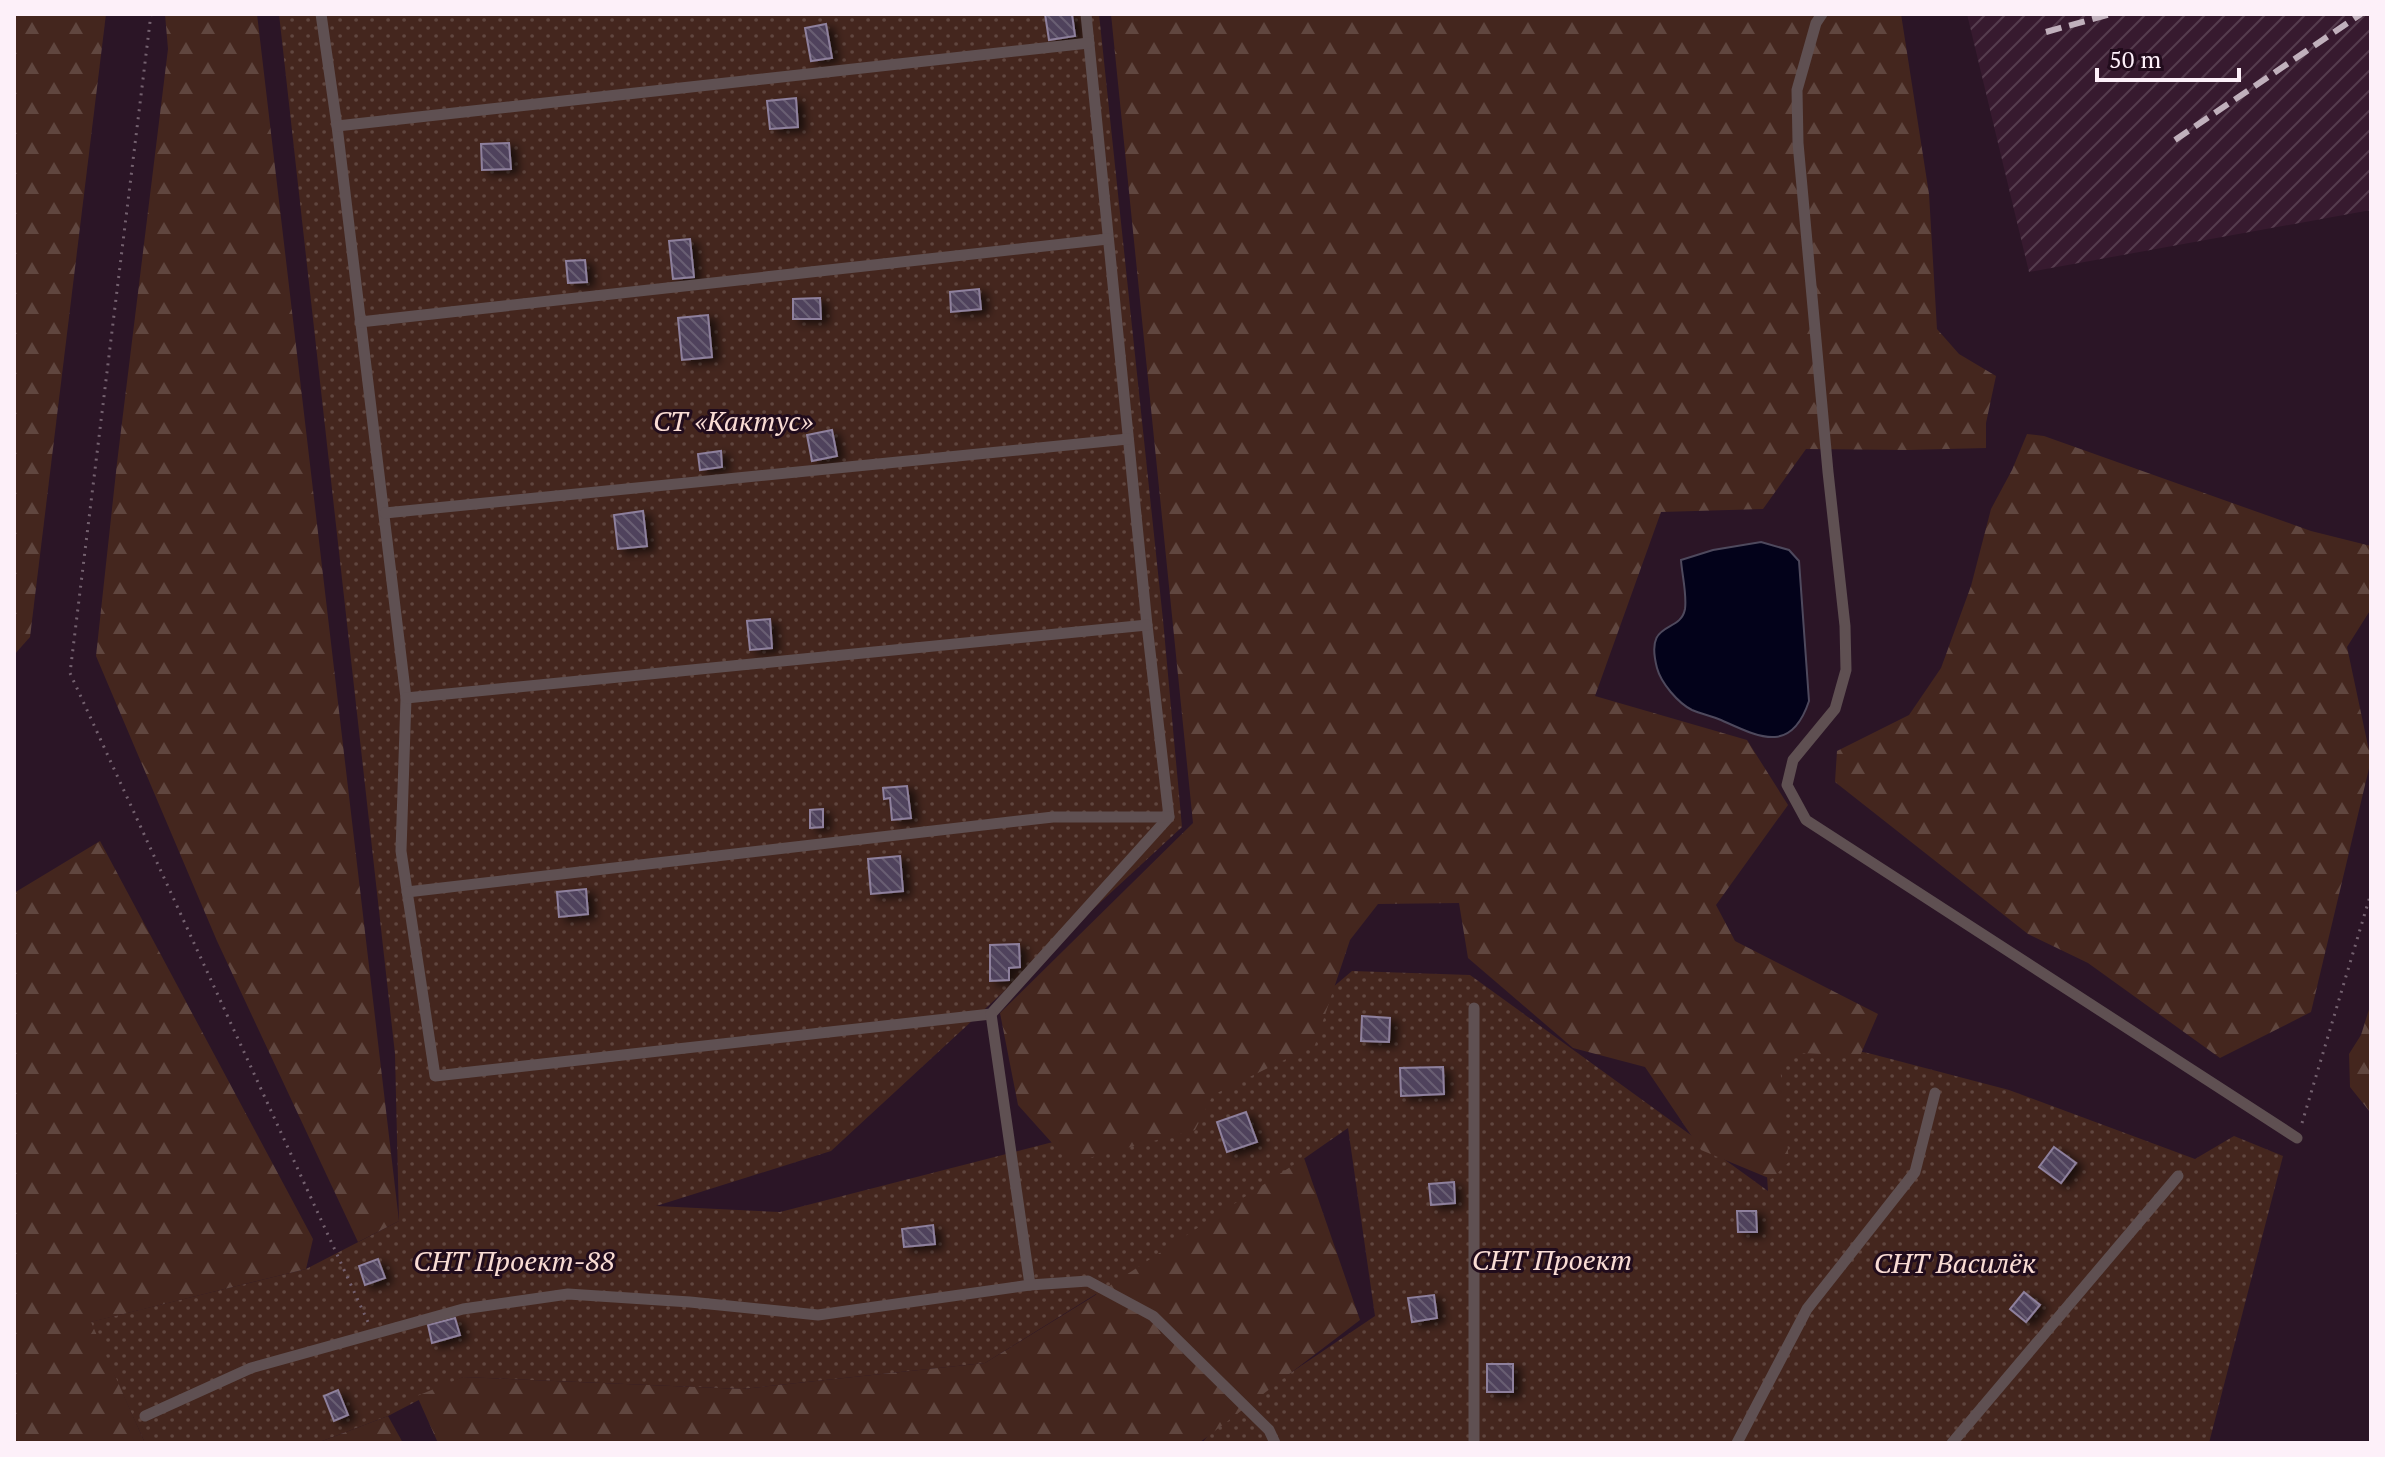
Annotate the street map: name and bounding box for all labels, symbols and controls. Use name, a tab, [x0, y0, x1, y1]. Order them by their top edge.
scale bar	[2097, 32, 2239, 82]
text: 50 m	[2109, 43, 2161, 75]
park label: СТ «Кактус»	[653, 402, 813, 439]
park label: СНТ Проект	[1472, 1241, 1632, 1278]
park label: СНТ Проект-88	[413, 1242, 615, 1279]
park label: СНТ Василёк	[1874, 1244, 2036, 1281]

